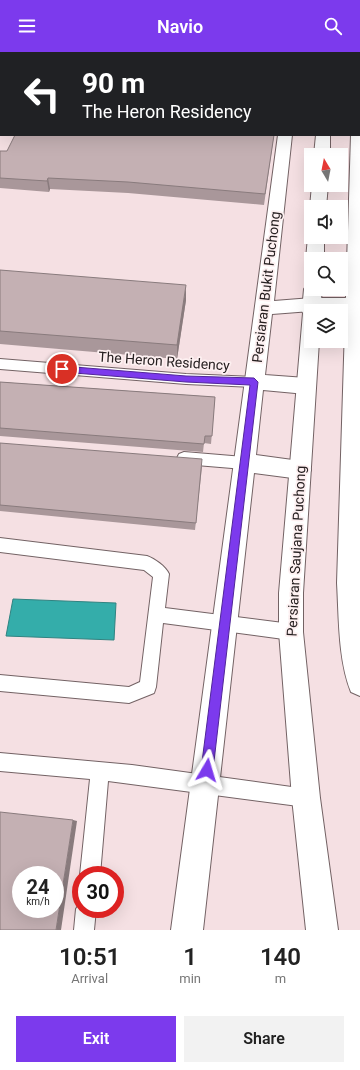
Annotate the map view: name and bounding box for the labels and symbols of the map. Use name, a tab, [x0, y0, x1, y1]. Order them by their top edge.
north arrow	[304, 148, 348, 192]
street label: Persiaran Bukit Puchong	[249, 210, 283, 364]
street label: The Heron Residency	[98, 348, 231, 374]
pin	[45, 352, 79, 386]
street label: Persiaran Saujana Puchong	[284, 465, 308, 637]
position arrow	[186, 749, 228, 791]
speed limit sign: 30	[72, 866, 124, 918]

